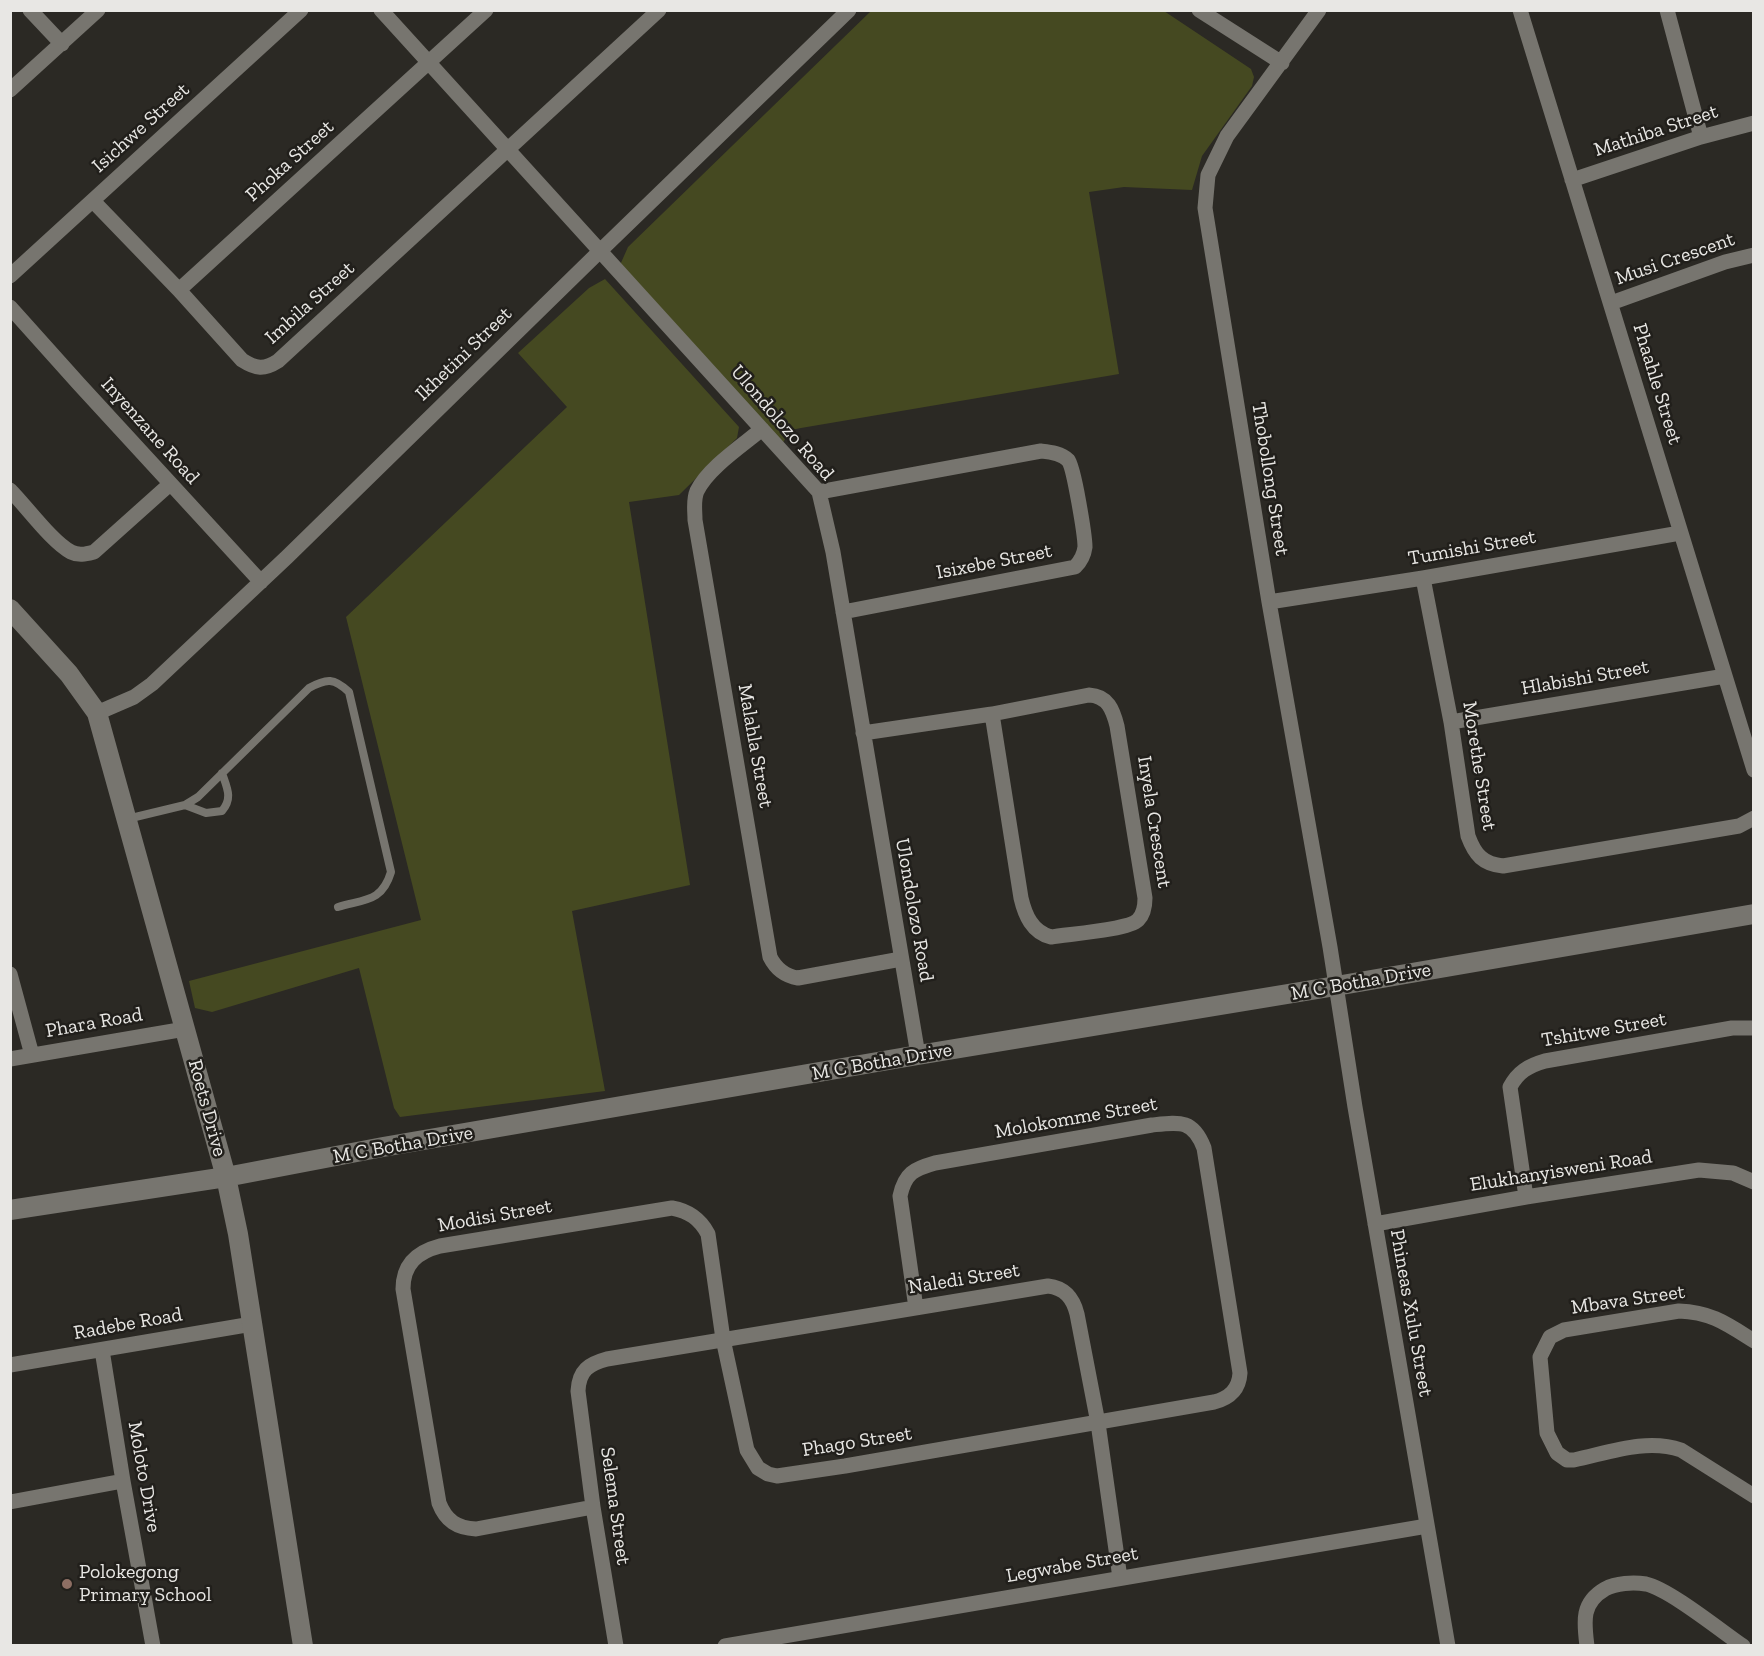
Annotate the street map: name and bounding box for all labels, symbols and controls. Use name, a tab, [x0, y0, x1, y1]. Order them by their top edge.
street label: Isichwe Street	[87, 78, 195, 178]
street label: Mathiba Street	[1591, 100, 1721, 162]
street label: Phoka Street	[241, 115, 339, 207]
street label: Musi Crescent	[1612, 227, 1738, 291]
street label: Imbila Street	[260, 257, 360, 349]
street label: Ikhetini Street	[411, 302, 517, 406]
street label: Phaahle Street	[1627, 321, 1687, 447]
street label: Ulondolozo Road	[725, 360, 839, 486]
street label: Inyenzane Road	[96, 373, 204, 489]
street label: Thobollong Street	[1246, 400, 1294, 558]
street label: Tumishi Street	[1406, 525, 1538, 571]
street label: Isixebe Street	[934, 539, 1054, 585]
street label: Hlabishi Street	[1519, 655, 1651, 701]
street label: Malahla Street	[732, 682, 778, 810]
street label: Morethe Street	[1457, 700, 1501, 832]
street label: Inyela Crescent	[1132, 754, 1176, 890]
street label: Ulondolozo Road	[890, 836, 938, 984]
street label: M C Botha Drive	[1289, 958, 1433, 1006]
street label: Phara Road	[44, 1003, 144, 1043]
street label: Tshitwe Street	[1540, 1007, 1668, 1053]
street label: M C Botha Drive	[810, 1038, 954, 1086]
street label: Roets Drive	[183, 1057, 231, 1159]
street label: Molokomme Street	[993, 1092, 1159, 1144]
street label: M C Botha Drive	[331, 1121, 475, 1169]
street label: Elukhanyisweni Road	[1468, 1145, 1654, 1197]
street label: Modisi Street	[436, 1194, 554, 1238]
street label: Phineas Xulu Street	[1384, 1227, 1438, 1399]
street label: Naledi Street	[907, 1258, 1021, 1300]
street label: Mbava Street	[1570, 1280, 1686, 1320]
street label: Radebe Road	[72, 1303, 184, 1345]
street label: Moloto Drive	[122, 1420, 166, 1534]
street label: Phago Street	[800, 1421, 914, 1463]
street label: Selema Street	[595, 1445, 635, 1567]
street label: Legwabe Street	[1004, 1542, 1140, 1588]
place label: Polokegong Primary School	[79, 1560, 211, 1607]
marker: Polokegong Primary School	[60, 1577, 74, 1591]

